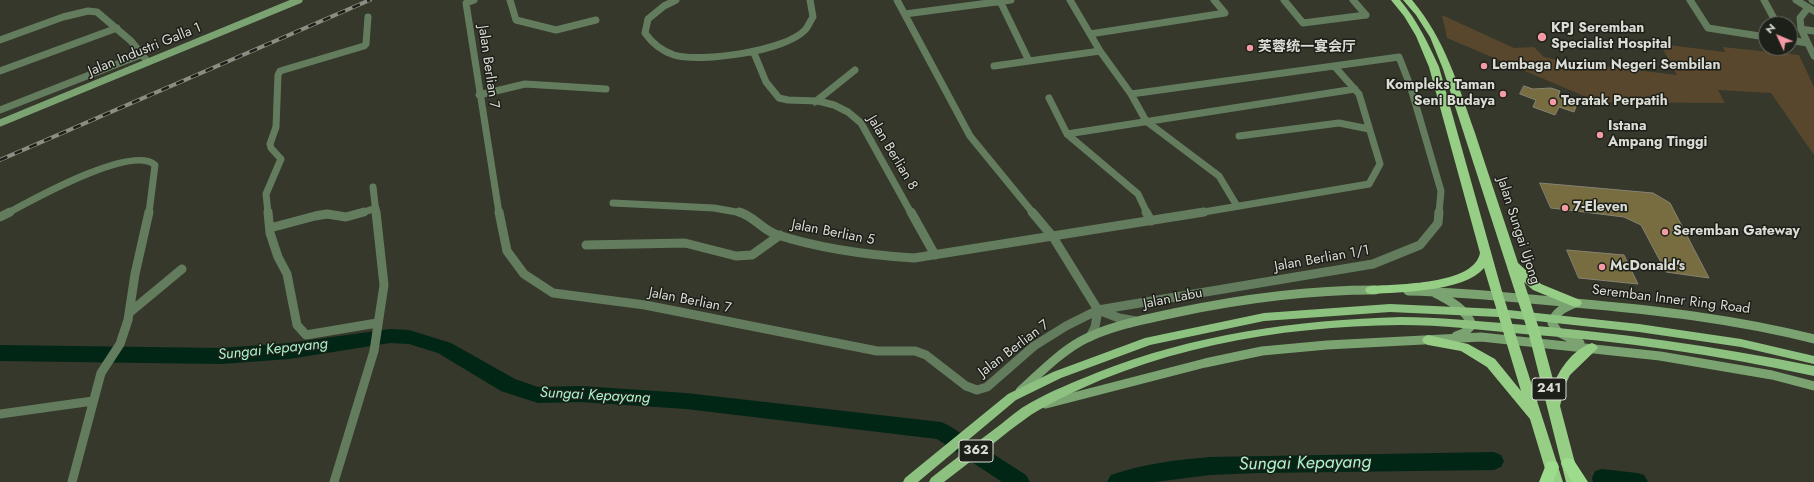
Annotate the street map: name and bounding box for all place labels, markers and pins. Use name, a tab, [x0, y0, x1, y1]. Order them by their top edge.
place label: KPJ Seremban Specialist Hospital	[1551, 21, 1671, 54]
marker: KPJ Seremban Specialist Hospital	[1536, 31, 1548, 43]
place label: 芙蓉统一宴会厅	[1258, 40, 1356, 56]
marker: 芙蓉统一宴会厅	[1245, 43, 1255, 53]
place label: Lembaga Muzium Negeri Sembilan	[1492, 58, 1720, 74]
marker: Lembaga Muzium Negeri Sembilan	[1479, 61, 1489, 71]
place label: Kompleks Taman Seni Budaya	[1386, 78, 1495, 110]
marker: Kompleks Taman Seni Budaya	[1498, 89, 1508, 99]
place label: Teratak Perpatih	[1561, 94, 1668, 110]
marker: Teratak Perpatih	[1548, 97, 1558, 107]
place label: Istana Ampang Tinggi	[1608, 119, 1707, 152]
marker: Istana Ampang Tinggi	[1595, 130, 1605, 140]
place label: 7-Eleven	[1573, 200, 1628, 216]
marker: 7-Eleven	[1560, 203, 1570, 213]
place label: Seremban Gateway	[1673, 224, 1800, 240]
marker: Seremban Gateway	[1660, 227, 1670, 237]
place label: McDonald's	[1610, 259, 1685, 275]
marker: McDonald's	[1597, 262, 1607, 272]

